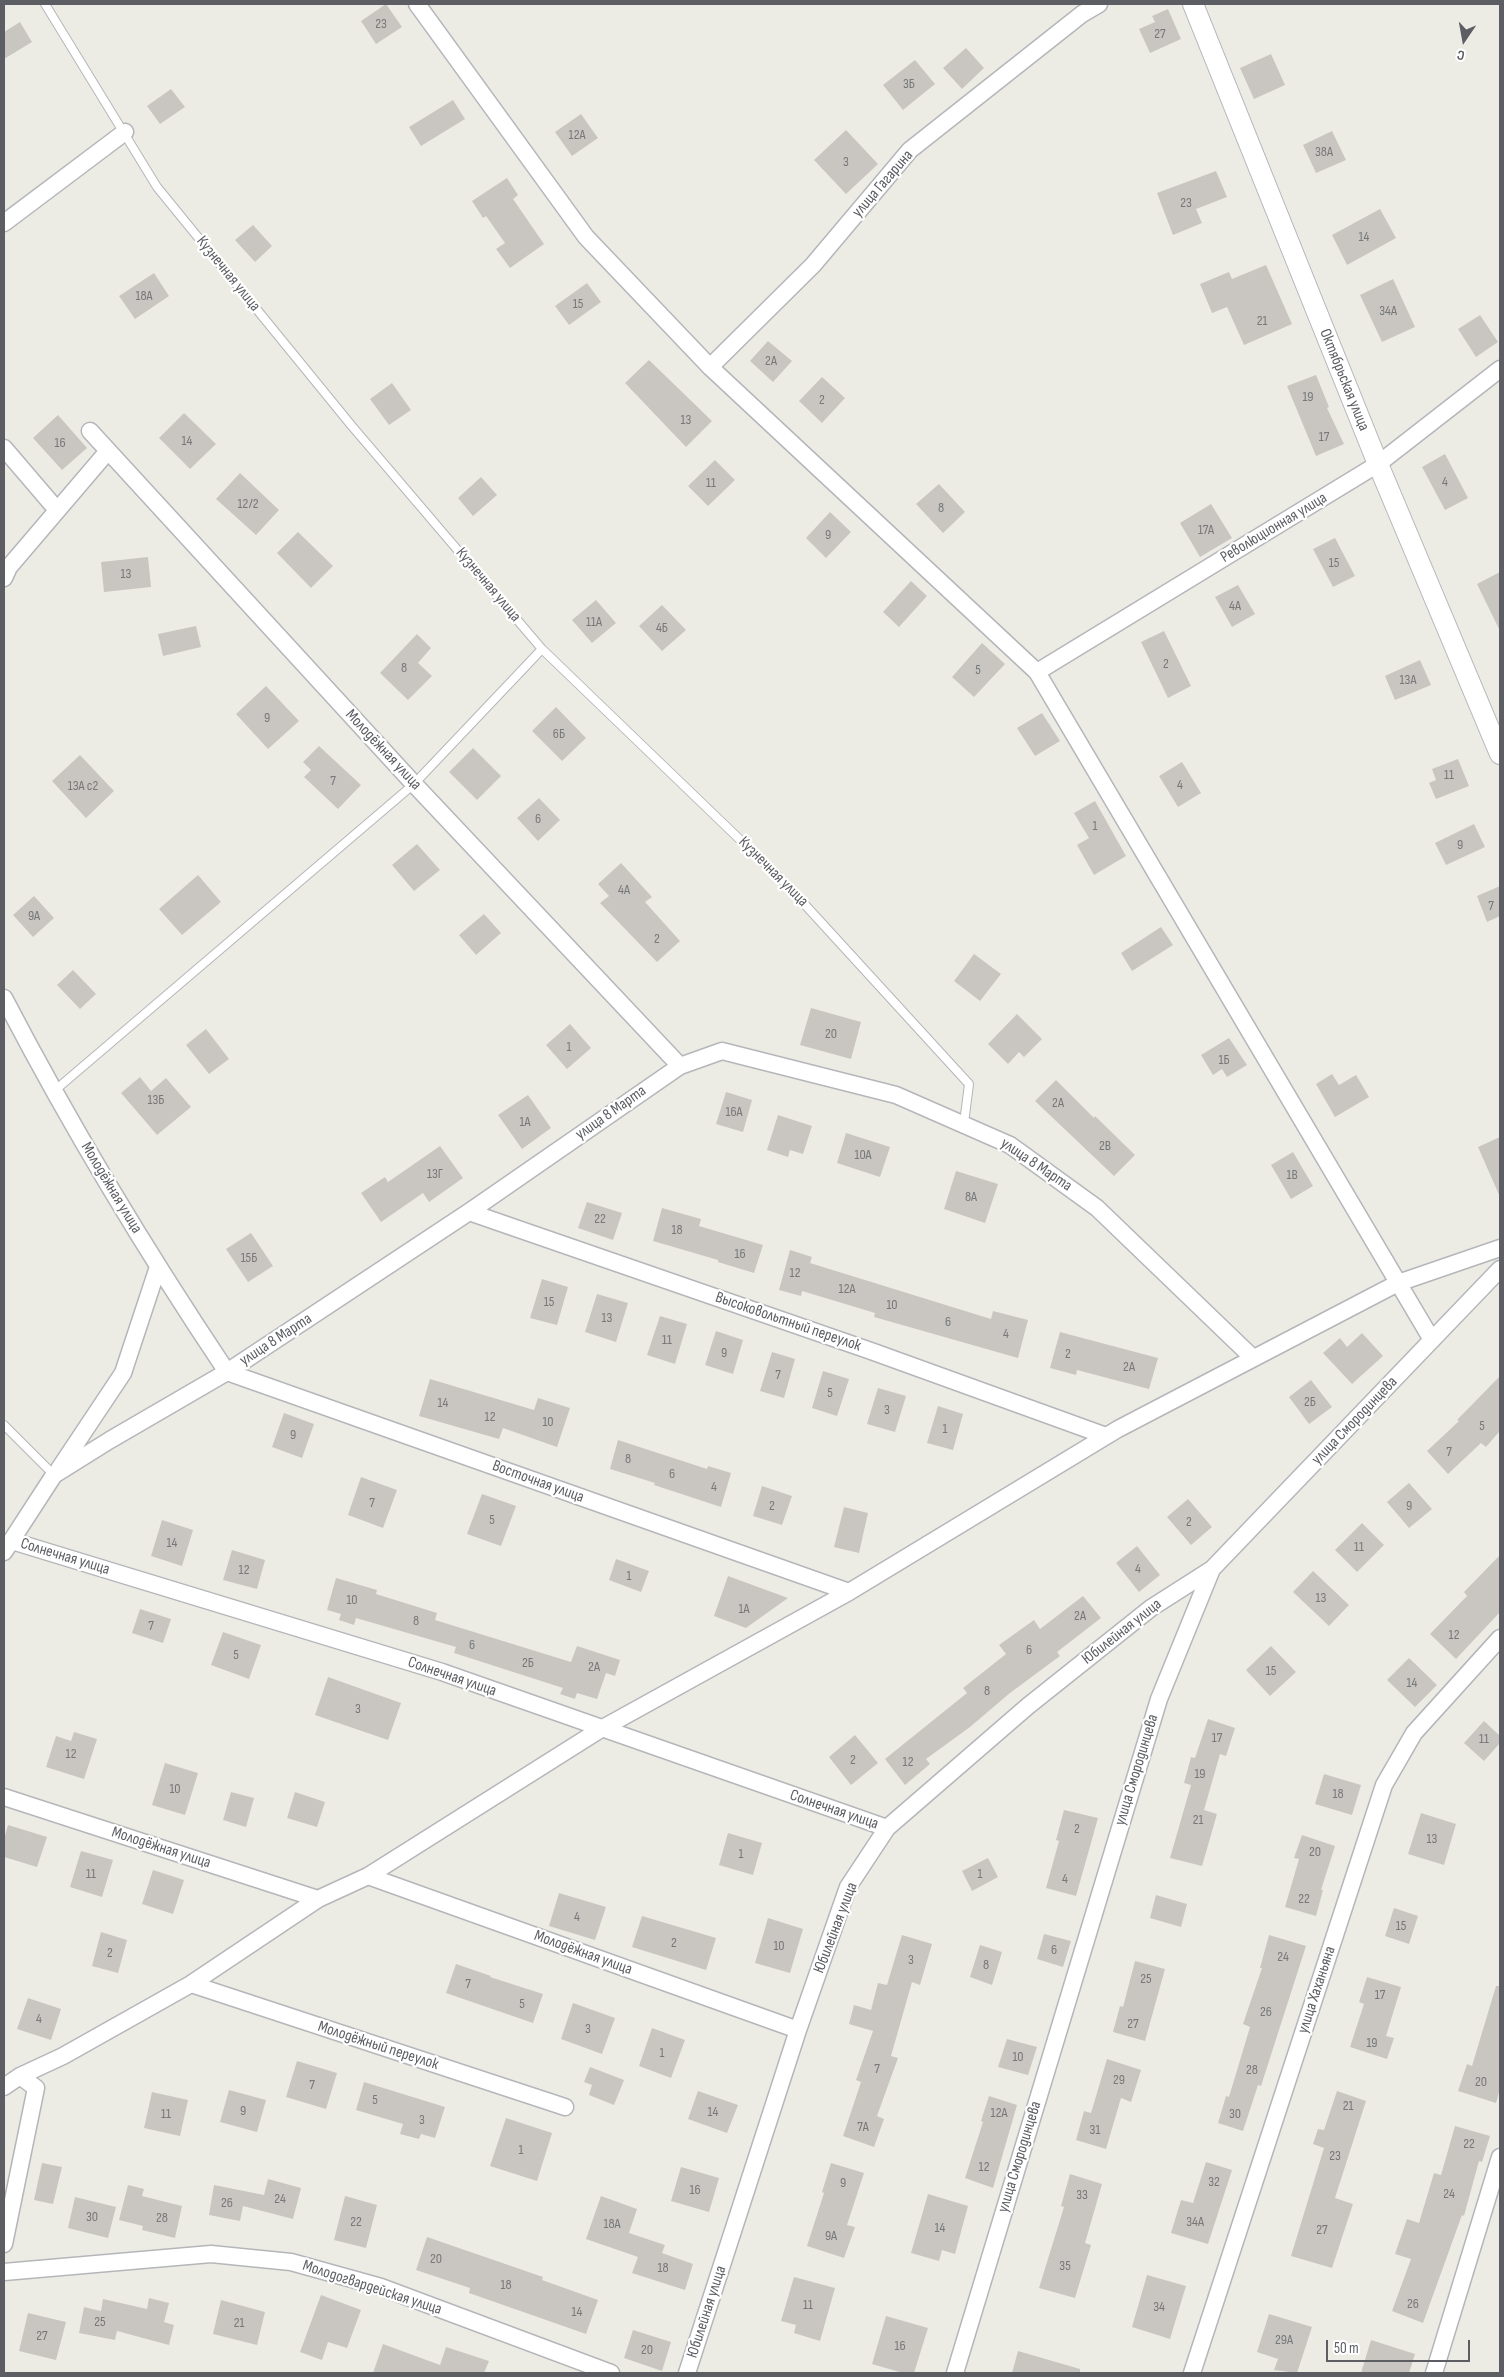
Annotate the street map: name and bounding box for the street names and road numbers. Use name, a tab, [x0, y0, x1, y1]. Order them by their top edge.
street label: улица Гагарина	[849, 146, 917, 222]
street label: Кузнечная улица	[192, 233, 264, 315]
street label: Октябрьская улица	[1315, 326, 1373, 434]
street label: Революционная улица	[1217, 489, 1331, 567]
street label: Кузнечная улица	[451, 544, 525, 626]
street label: Молодёжная улица	[341, 706, 425, 794]
street label: Кузнечная улица	[734, 833, 812, 911]
street label: улица 8 Марта	[572, 1082, 650, 1144]
street label: улица 8 Марта	[997, 1134, 1075, 1196]
street label: Молодёжная улица	[76, 1139, 146, 1237]
street label: Высоковольтный переулок	[713, 1288, 863, 1356]
street label: улица 8 Марта	[236, 1310, 316, 1370]
street label: улица Смородинцева	[1308, 1373, 1402, 1469]
street label: Восточная улица	[489, 1457, 587, 1507]
street label: Солнечная улица	[18, 1534, 112, 1580]
street label: Юбилейная улица	[1078, 1595, 1166, 1669]
street label: Солнечная улица	[405, 1653, 499, 1701]
street label: улица Смородинцева	[1111, 1712, 1163, 1828]
street label: Солнечная улица	[787, 1786, 881, 1834]
street label: Молодёжная улица	[109, 1823, 213, 1873]
street label: Юбилейная улица	[810, 1880, 862, 1976]
street label: Молодёжная улица	[531, 1926, 635, 1980]
street label: улица Хаханьяна	[1294, 1944, 1340, 2036]
street label: Молодёжный переулок	[315, 2017, 441, 2075]
street label: улица Смородинцева	[994, 2099, 1046, 2215]
street label: Молодогвардейская улица	[300, 2256, 444, 2320]
street label: Юбилейная улица	[683, 2264, 731, 2360]

